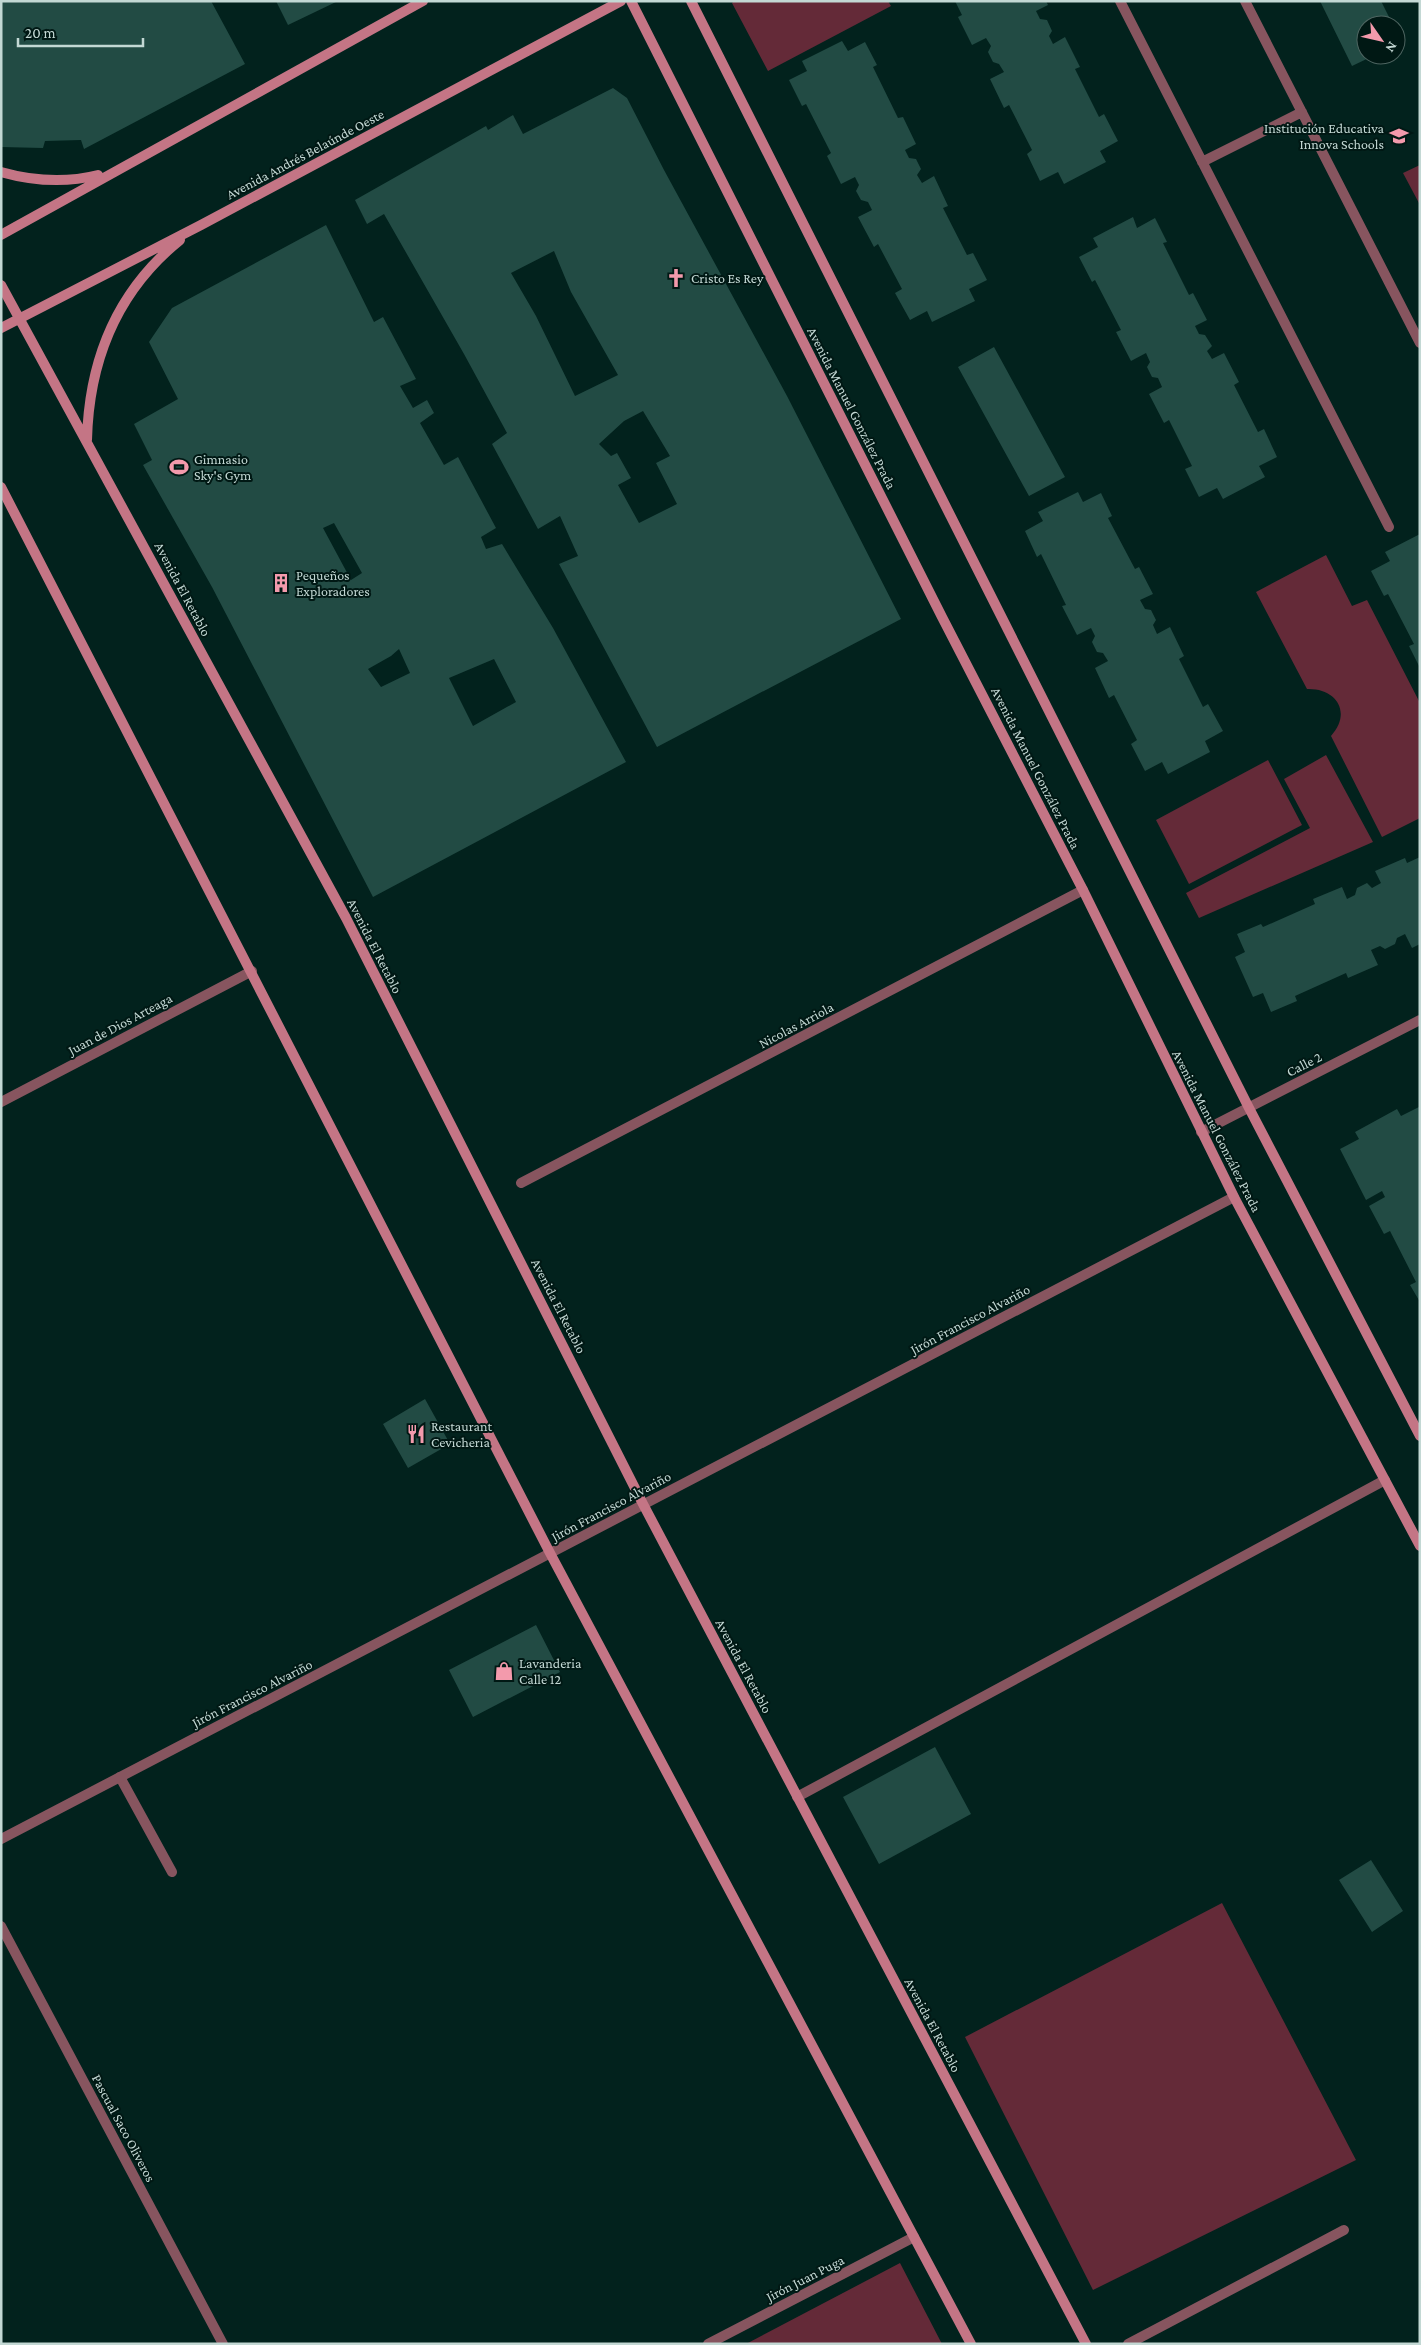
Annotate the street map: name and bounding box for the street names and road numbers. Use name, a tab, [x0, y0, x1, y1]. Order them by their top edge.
street label: Avenida Andrés Belaúnde Oeste	[223, 106, 387, 202]
street label: Avenida Manuel González Prada	[804, 324, 900, 492]
street label: Avenida El Retablo	[151, 539, 215, 639]
street label: Avenida Manuel González Prada	[988, 684, 1084, 852]
street label: Avenida El Retablo	[344, 896, 406, 996]
street label: Juan de Dios Arteaga	[63, 990, 175, 1059]
street label: Nicolas Arriola	[756, 998, 837, 1051]
street label: Avenida Manuel González Prada	[1169, 1047, 1265, 1215]
street label: Calle 2	[1284, 1048, 1325, 1080]
street label: Avenida El Retablo	[528, 1256, 590, 1356]
street label: Jirón Francisco Alvariño	[906, 1281, 1033, 1358]
street label: Jirón Francisco Alvariño	[547, 1468, 674, 1545]
street label: Avenida El Retablo	[712, 1616, 776, 1716]
street label: Jirón Francisco Alvariño	[187, 1656, 315, 1731]
street label: Avenida El Retablo	[901, 1975, 965, 2075]
street label: Pascual Saco Oliveros	[89, 2071, 159, 2185]
street label: Jirón Juan Puga	[761, 2251, 847, 2305]

